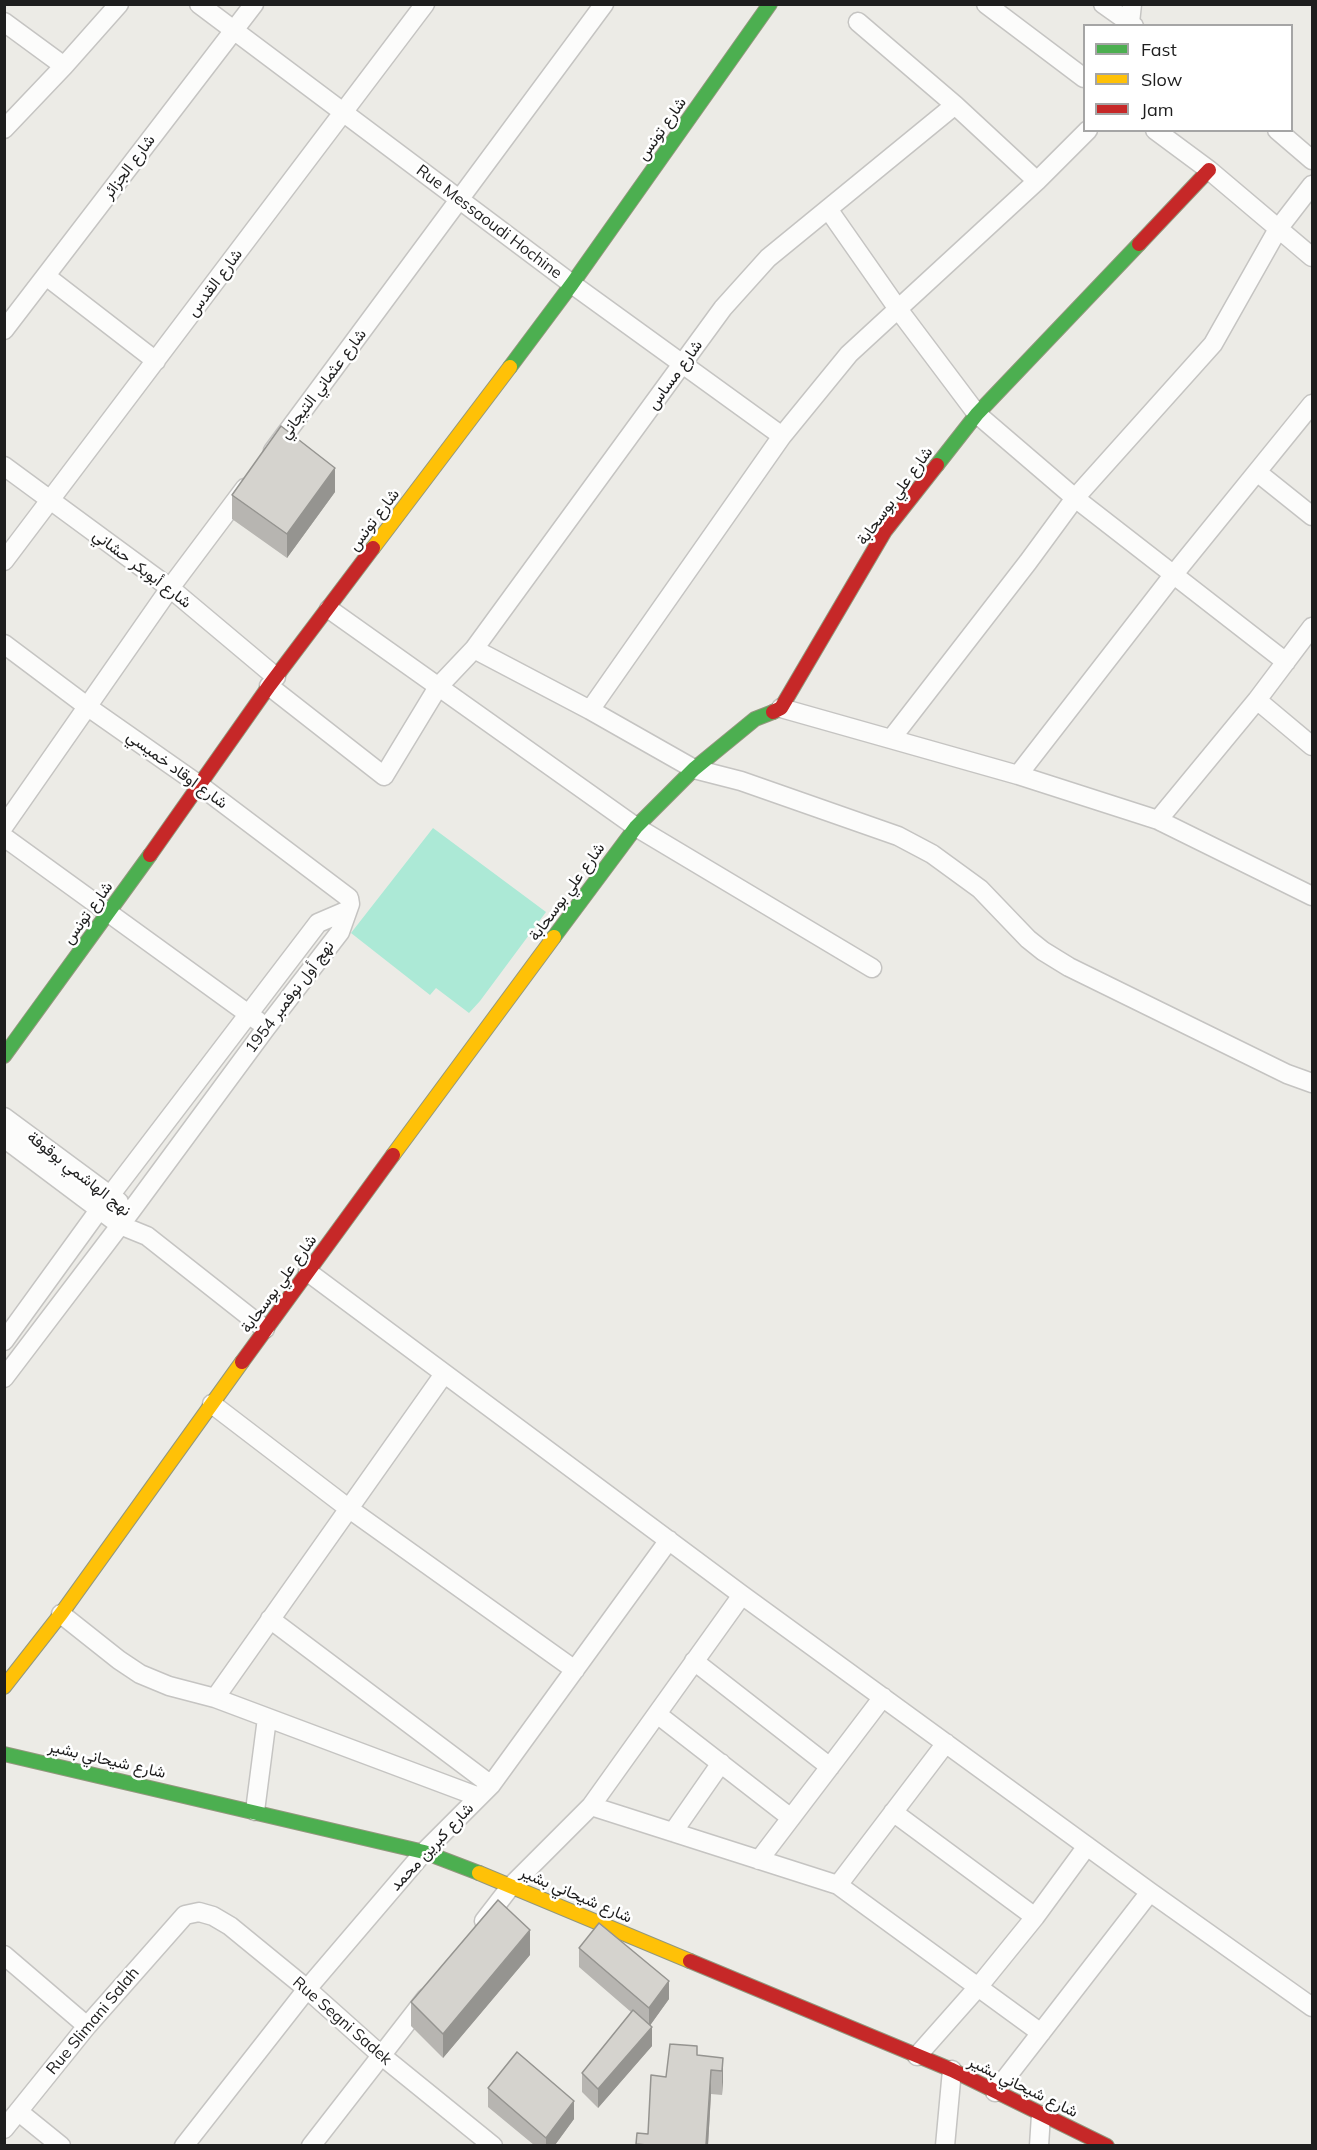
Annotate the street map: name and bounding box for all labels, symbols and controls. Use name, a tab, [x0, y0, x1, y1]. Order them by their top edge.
legend	[1083, 24, 1293, 132]
text: Fast	[1141, 38, 1177, 61]
text: Slow	[1141, 68, 1182, 91]
street label: شارع تونس	[633, 94, 691, 164]
text: Jam	[1141, 98, 1174, 121]
street label: شارع الجزائر	[99, 131, 159, 203]
street label: Rue Messaoudi Hochine	[412, 161, 566, 283]
street label: شارع القدس	[183, 245, 247, 321]
street label: شارع عثماني التيجاني	[275, 325, 371, 443]
street label: شارع مساس	[643, 336, 707, 414]
street label: شارع علي بوسحابة	[853, 443, 937, 549]
street label: شارع تونس	[344, 485, 404, 555]
street label: شارع أبوبكر حشاني	[89, 526, 195, 612]
street label: شارع اوقاد خميسي	[123, 727, 231, 813]
street label: شارع علي بوسحابة	[525, 839, 609, 945]
street label: شارع تونس	[59, 878, 117, 948]
street label: نهج أول نوفمبر 1954	[242, 937, 338, 1057]
street label: نهج الهاشمي بوقوفة	[23, 1127, 135, 1221]
street label: شارع علي بوسحابة	[237, 1231, 321, 1337]
street label: شارع شيحاني بشير	[46, 1737, 168, 1783]
street label: شارع كبرين محمد	[386, 1799, 478, 1895]
street label: شارع شيحاني بشير	[517, 1863, 635, 1927]
street label: Rue Slimani Salah	[43, 1963, 143, 2079]
street label: Rue Segni Sadek	[289, 1973, 395, 2069]
street label: شارع شيحاني بشير	[965, 2052, 1081, 2122]

